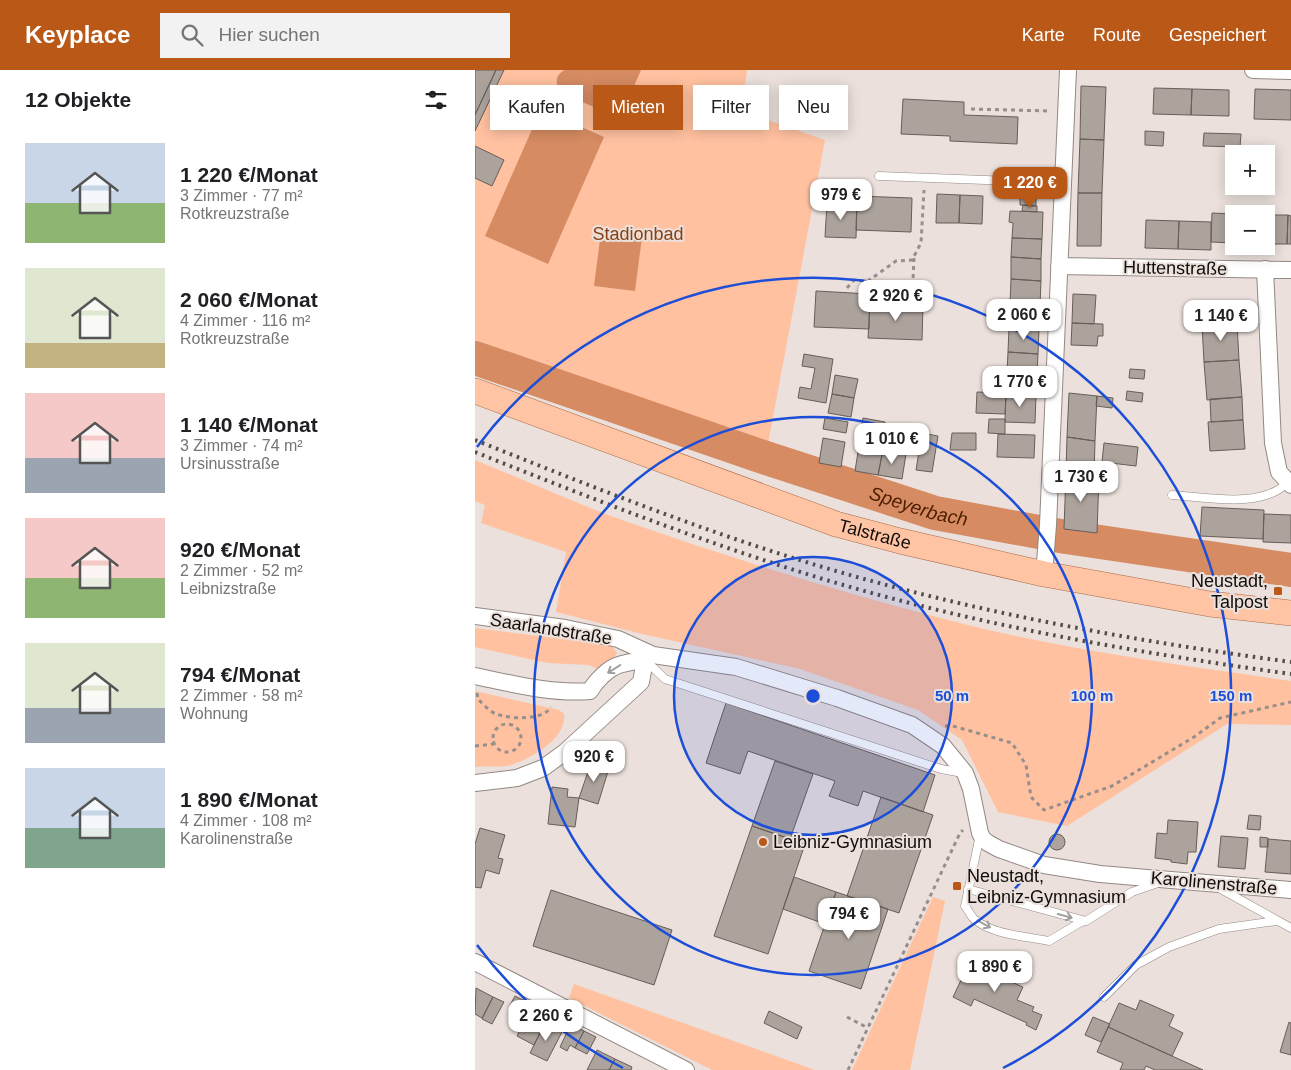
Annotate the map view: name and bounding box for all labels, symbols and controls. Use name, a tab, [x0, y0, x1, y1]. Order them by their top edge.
search box	[160, 13, 510, 58]
text: Keyplace	[25, 21, 130, 48]
icon: search	[178, 21, 206, 49]
text: Hier suchen	[218, 24, 320, 45]
text: Karte	[1022, 25, 1065, 45]
text: Route	[1093, 25, 1141, 45]
text: Gespeichert	[1169, 25, 1266, 45]
chip: Kaufen	[490, 85, 583, 130]
chip: Mieten	[593, 85, 683, 130]
chip: Filter	[693, 85, 769, 130]
chip: Neu	[779, 85, 848, 130]
icon: filters	[422, 86, 450, 114]
text: 12 Objekte	[25, 88, 131, 111]
map controls	[1225, 145, 1275, 255]
button: +	[1225, 145, 1275, 195]
icon: home	[65, 163, 125, 223]
text: 1 220 €/Monat	[180, 163, 318, 186]
pin: 1 220 €	[984, 166, 1076, 209]
text: 1 220 €	[1003, 174, 1057, 191]
pin: 979 €	[806, 178, 876, 221]
text: 979 €	[821, 186, 861, 203]
text: 3 Zimmer · 77 m²	[180, 187, 303, 204]
text: Rotkreuzstraße	[180, 205, 289, 222]
button: −	[1225, 205, 1275, 255]
park label: Stadionbad	[592, 224, 684, 244]
street label: Huttenstraße	[1123, 257, 1227, 279]
pin: 2 920 €	[850, 280, 942, 322]
text: 2 920 €	[869, 287, 923, 304]
icon: home	[65, 288, 125, 348]
text: 2 060 €/Monat	[180, 288, 318, 311]
pin: 2 060 €	[978, 298, 1070, 341]
pin: 1 140 €	[1175, 300, 1267, 342]
text: 2 060 €	[997, 306, 1051, 323]
text: 1 140 €	[1194, 307, 1248, 324]
text: 4 Zimmer · 116 m²	[180, 312, 310, 329]
text: Rotkreuzstraße	[180, 330, 289, 347]
pin: 1 770 €	[974, 366, 1066, 408]
text: 1 770 €	[993, 373, 1047, 390]
icon: home	[65, 413, 125, 473]
text: 1 140 €/Monat	[180, 413, 318, 436]
pin: 1 010 €	[846, 422, 938, 465]
text: 1 010 €	[865, 430, 919, 447]
text: 3 Zimmer · 74 m²	[180, 437, 303, 454]
text: Ursinusstraße	[180, 455, 280, 472]
pin: 1 730 €	[1035, 460, 1127, 503]
text: 1 730 €	[1054, 468, 1108, 485]
water label: Speyerbach	[867, 482, 970, 529]
street label: Talstraße	[837, 515, 913, 553]
icon: home	[65, 538, 125, 598]
text: 920 €/Monat	[180, 538, 300, 561]
text: 2 Zimmer · 52 m²	[180, 562, 303, 579]
place label: Neustadt, Talpost	[1191, 571, 1268, 612]
text: Leibnizstraße	[180, 580, 276, 597]
marker: Neustadt, Talpost	[1272, 585, 1284, 597]
street label: Saarlandstraße	[489, 609, 613, 649]
icon: home	[65, 663, 125, 723]
text: 794 €/Monat	[180, 663, 300, 686]
one-way arrow	[607, 665, 621, 675]
text: 2 Zimmer · 58 m²	[180, 687, 303, 704]
centre of rings	[804, 687, 822, 705]
text: 50 m	[935, 687, 969, 704]
text: 100 m	[1071, 687, 1113, 704]
text: 150 m	[1210, 687, 1252, 704]
text: Wohnung	[180, 705, 248, 722]
pin: 920 €	[559, 740, 629, 783]
text: 920 €	[574, 748, 614, 765]
icon: home	[65, 788, 125, 848]
text: 1 890 €/Monat	[180, 788, 318, 811]
text: 4 Zimmer · 108 m²	[180, 812, 312, 829]
text: Karolinenstraße	[180, 830, 293, 847]
place label: Leibniz-Gymnasium	[773, 832, 932, 852]
marker: Leibniz-Gymnasium	[757, 836, 769, 848]
place label: Neustadt, Leibniz-Gymnasium	[967, 866, 1126, 907]
street label: Karolinenstraße	[1150, 868, 1278, 898]
marker: Neustadt, Leibniz-Gymnasium	[951, 880, 963, 892]
pin: 794 €	[814, 898, 884, 940]
text: 794 €	[829, 905, 869, 922]
one-way arrow	[1057, 911, 1073, 921]
one-way arrow	[976, 919, 991, 929]
pin: 1 890 €	[949, 950, 1041, 993]
text: 1 890 €	[968, 958, 1022, 975]
pin: 2 260 €	[500, 1000, 592, 1042]
text: 2 260 €	[519, 1007, 573, 1024]

